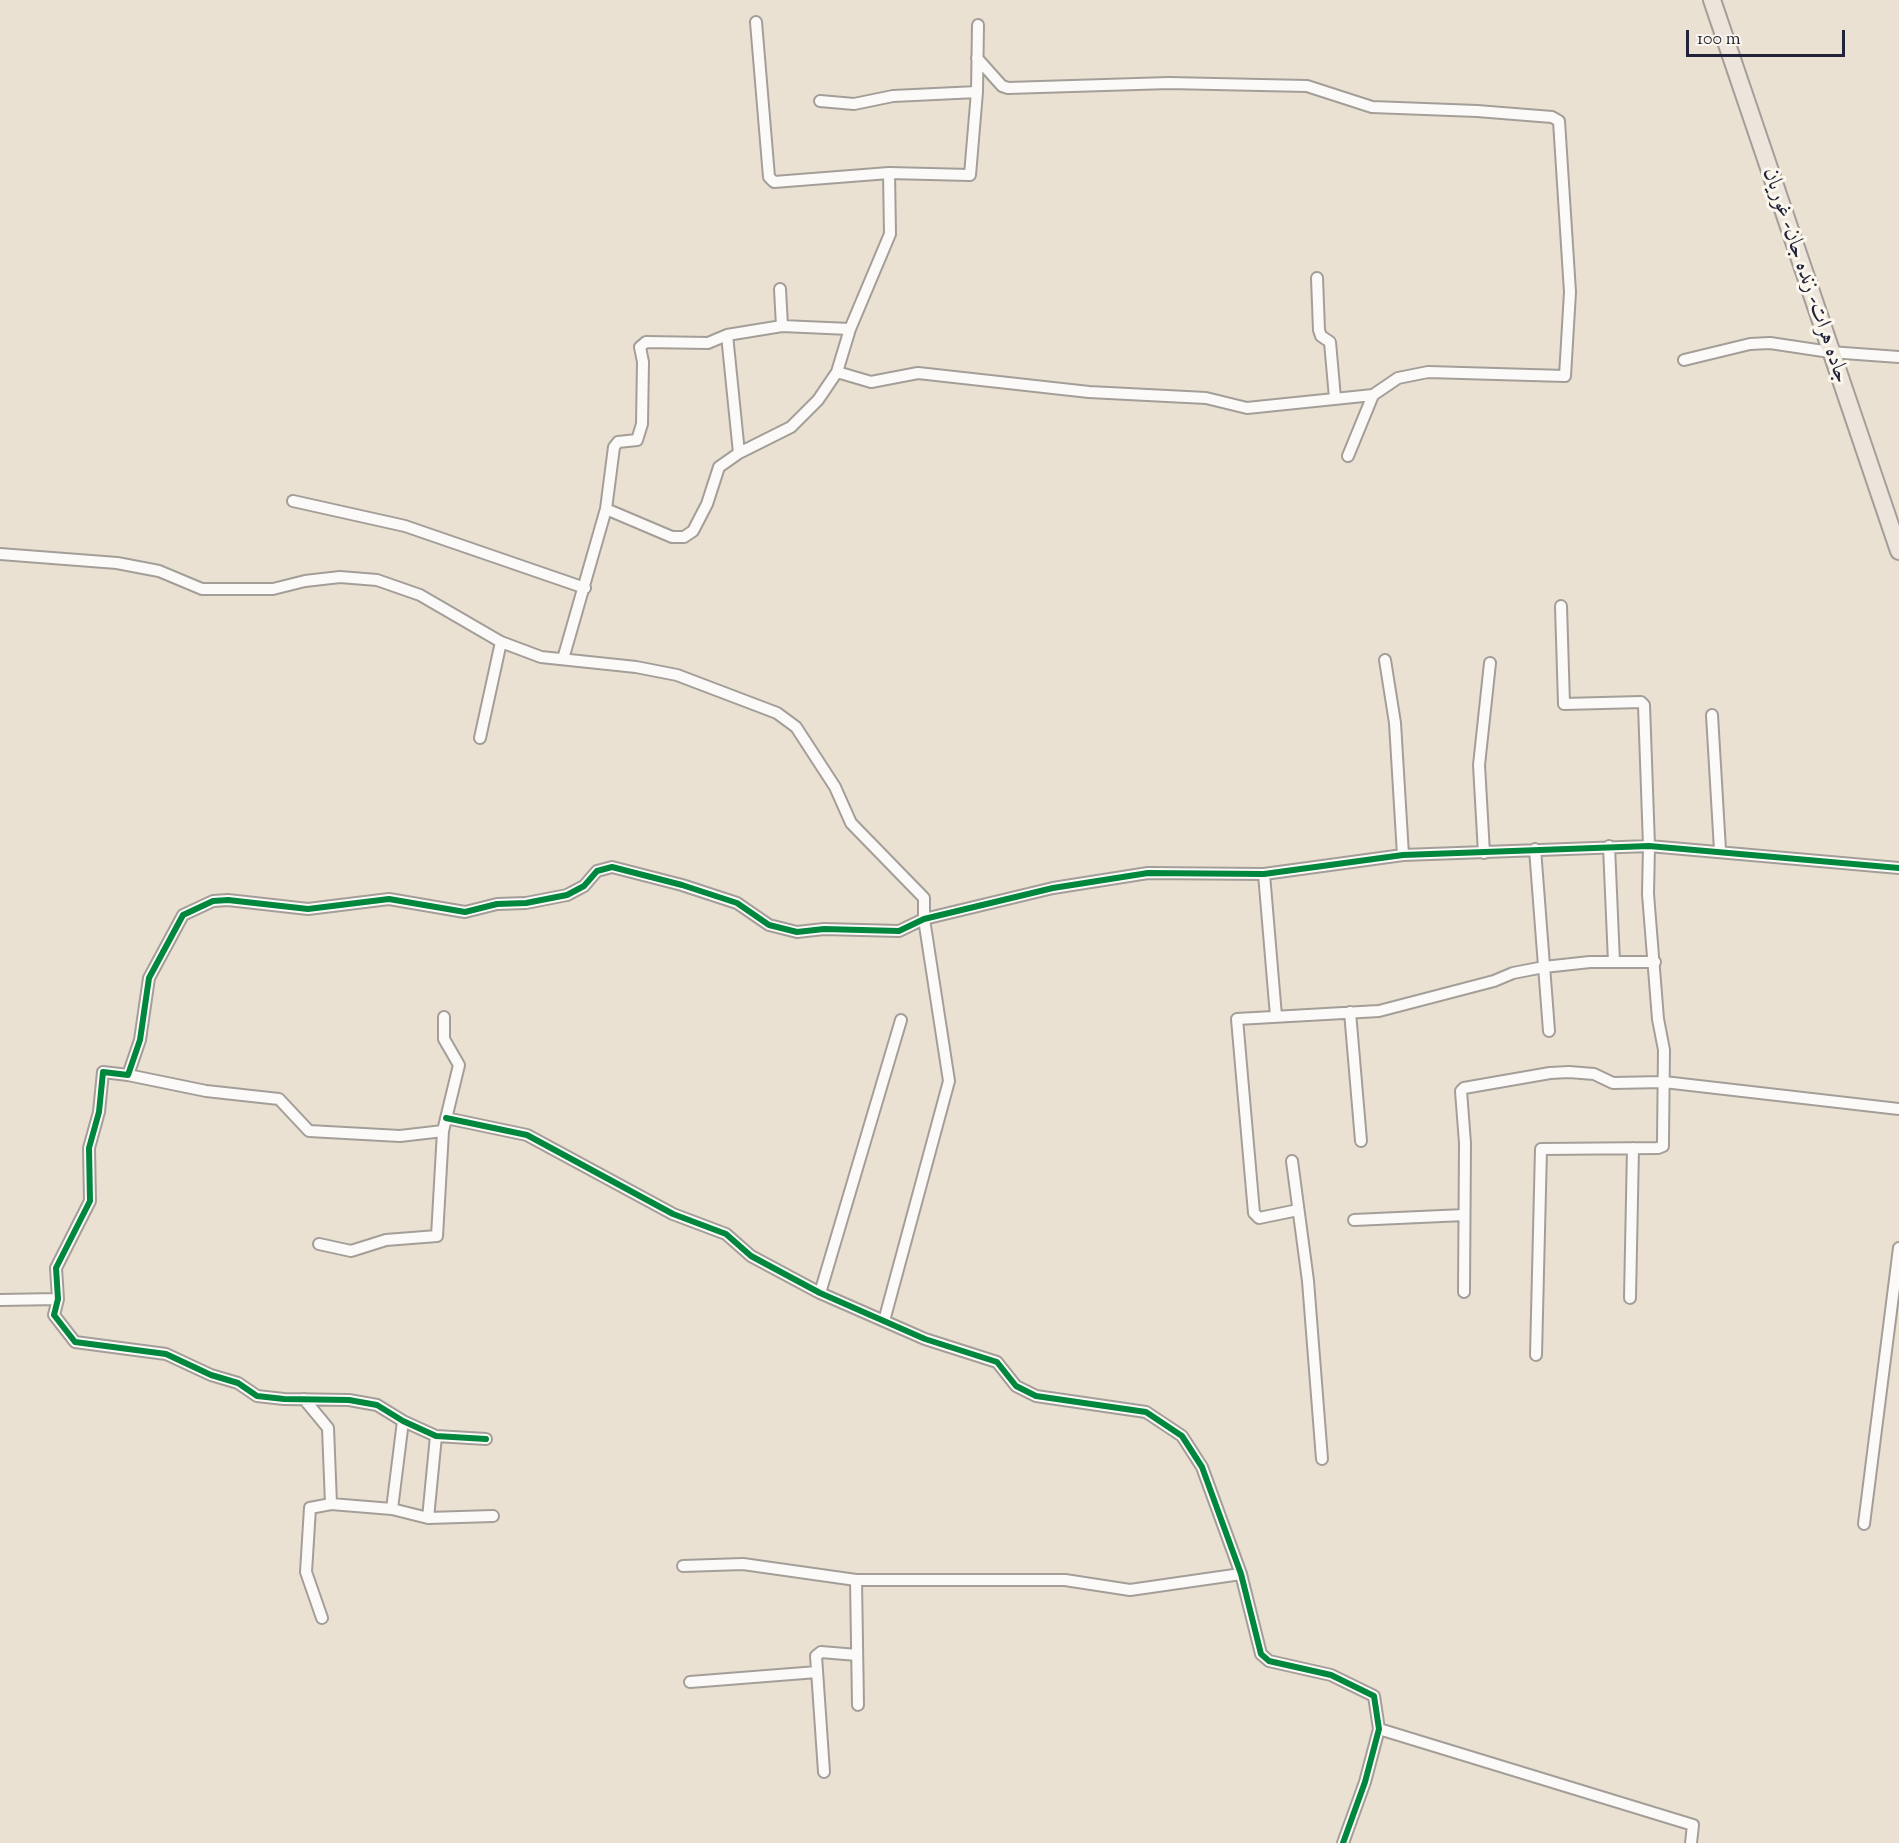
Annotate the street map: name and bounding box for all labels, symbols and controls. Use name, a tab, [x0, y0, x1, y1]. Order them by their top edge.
scale bar	[1689, 18, 1848, 56]
text: 100 m	[1697, 27, 1741, 53]
street label: جاده هرات- زنده جان- غوریان	[1755, 165, 1853, 387]

